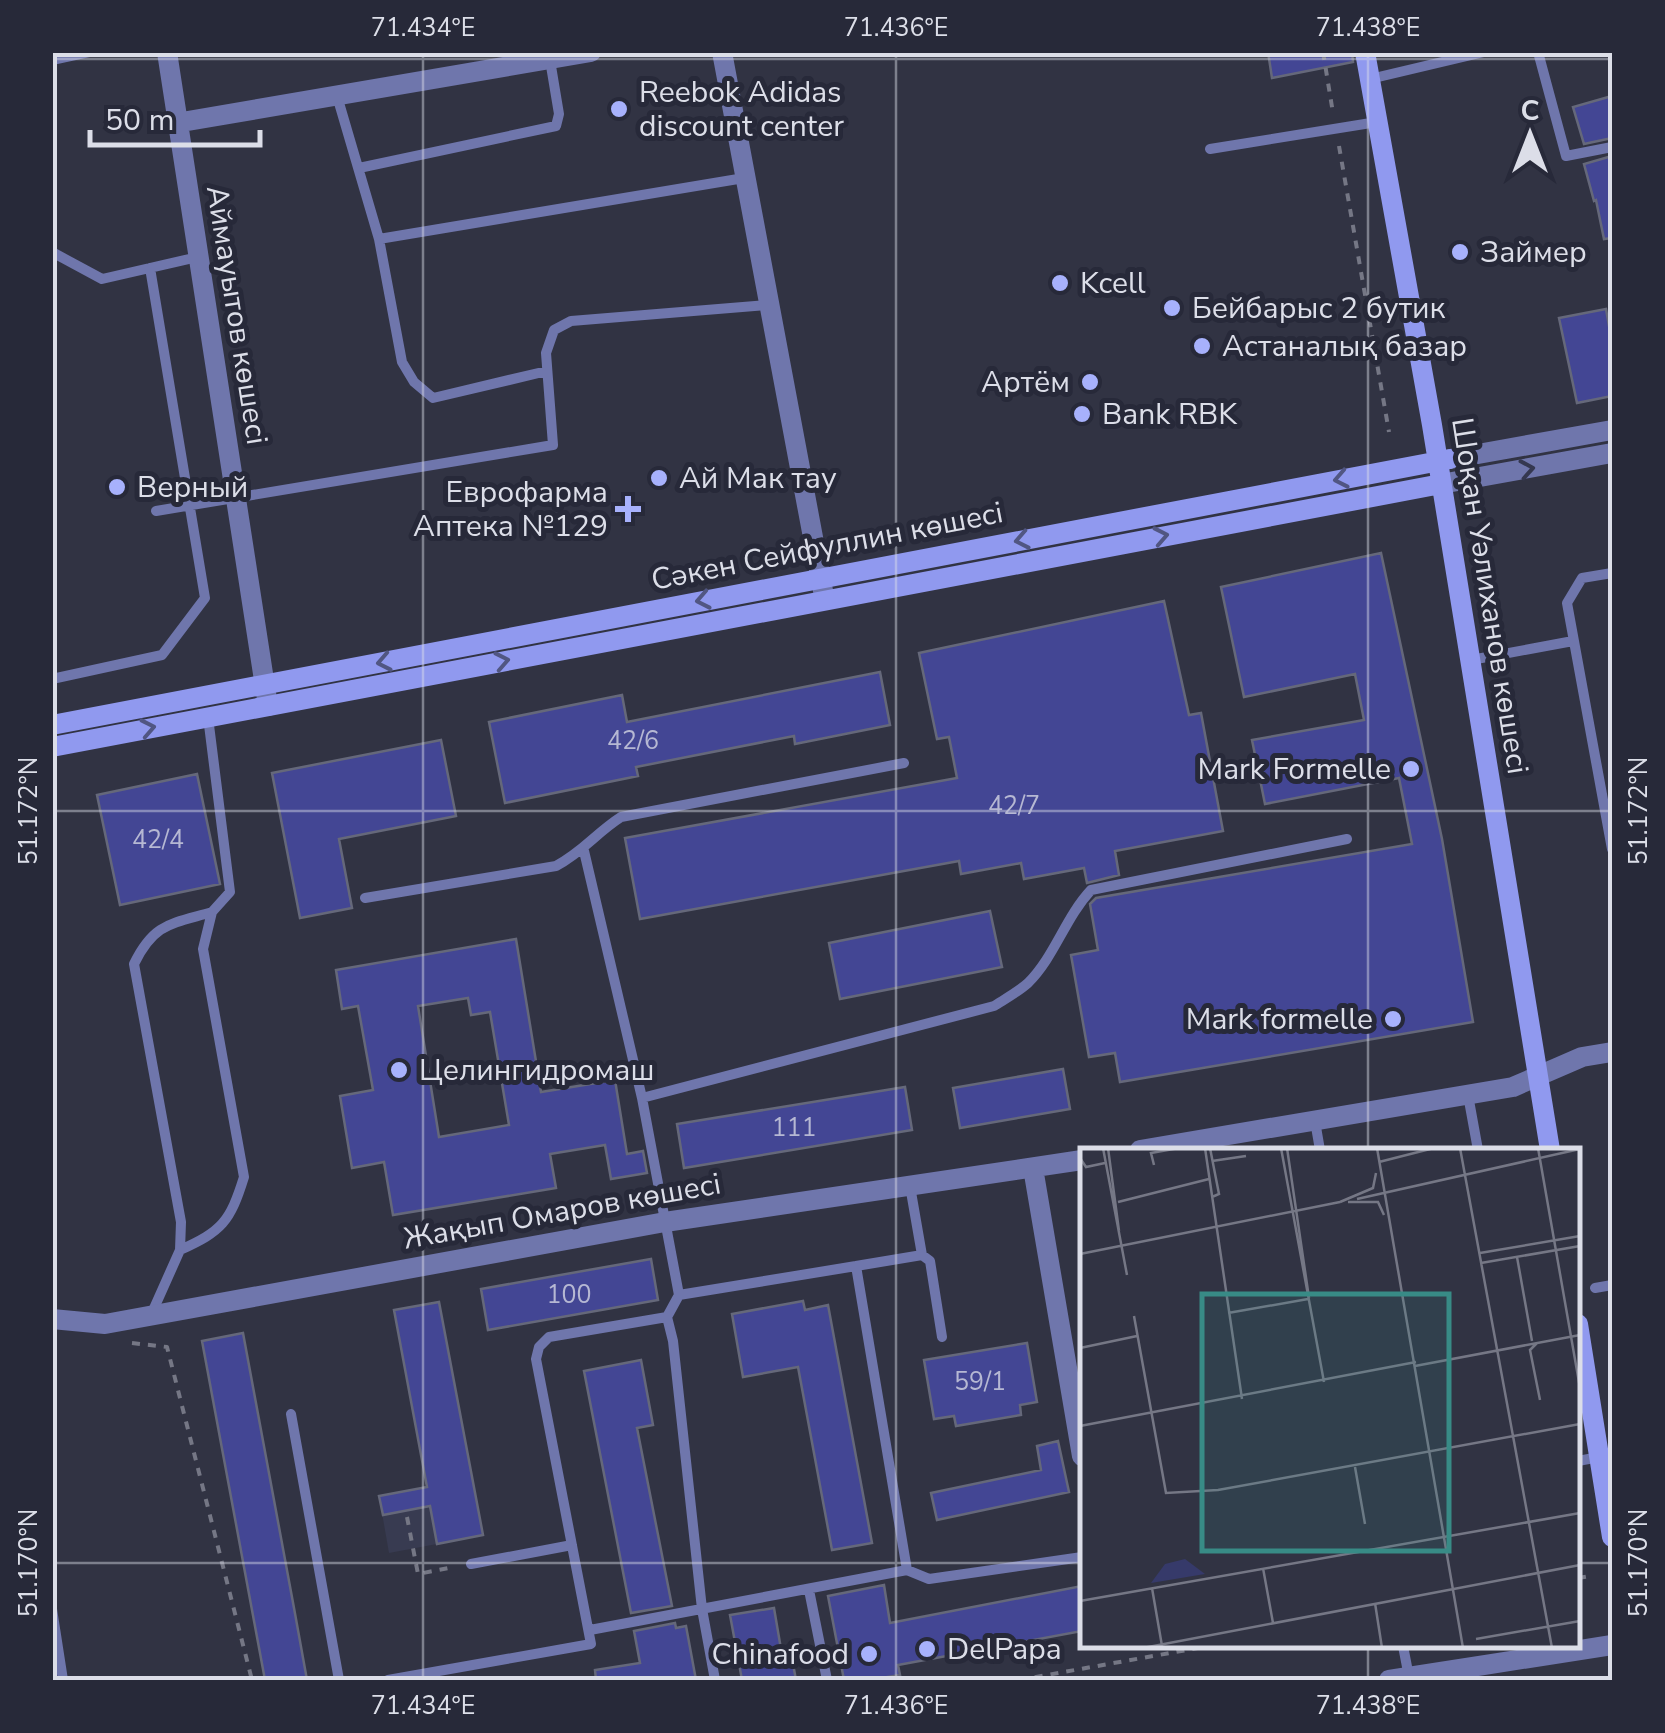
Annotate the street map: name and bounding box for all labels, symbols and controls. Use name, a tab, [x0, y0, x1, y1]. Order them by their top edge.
text: 71.434°E	[371, 11, 475, 45]
text: 71.436°E	[844, 11, 948, 45]
text: 71.438°E	[1316, 11, 1420, 45]
place label: Reebok Adidas discount center	[639, 72, 844, 147]
scale bar	[90, 85, 260, 147]
north arrow	[1480, 85, 1580, 185]
text: С	[1520, 92, 1540, 130]
marker: Reebok Adidas discount center	[608, 98, 630, 120]
text: 50 m	[105, 100, 174, 141]
street label: Аймауытов көшесі	[196, 183, 277, 448]
place label: Займер	[1480, 232, 1587, 273]
marker: Займер	[1449, 241, 1471, 263]
place label: Kcell	[1080, 263, 1146, 304]
marker: Kcell	[1049, 272, 1071, 294]
place label: Бейбарыс 2 бутик	[1192, 288, 1445, 329]
marker: Бейбарыс 2 бутик	[1161, 297, 1183, 319]
place label: Астаналық базар	[1222, 326, 1467, 367]
marker: Астаналық базар	[1191, 335, 1213, 357]
place label: Артём	[981, 362, 1070, 403]
marker: Артём	[1079, 371, 1101, 393]
place label: Bank RBK	[1102, 394, 1238, 435]
marker: Bank RBK	[1071, 403, 1093, 425]
street label: Шоқан Уәлиханов көшесі	[1441, 415, 1538, 777]
place label: Ай Мак тау	[679, 458, 837, 499]
one-way arrow	[1518, 459, 1535, 480]
place label: Верный	[137, 467, 248, 508]
marker: Ай Мак тау	[648, 467, 670, 489]
one-way arrow	[1333, 468, 1350, 489]
place label: Еврофарма Аптека №129	[413, 472, 608, 547]
marker: Верный	[106, 476, 128, 498]
street label: Сәкен Сейфуллин көшесі	[648, 492, 1007, 601]
marker: Еврофарма Аптека №129	[617, 498, 639, 520]
one-way arrow	[1152, 527, 1169, 548]
one-way arrow	[1014, 528, 1031, 549]
one-way arrow	[695, 589, 712, 610]
one-way arrow	[375, 651, 392, 672]
one-way arrow	[493, 652, 510, 673]
one-way arrow	[139, 719, 156, 740]
house number: 42/6	[607, 724, 659, 758]
place label: Mark Formelle	[1198, 749, 1391, 790]
text: 51.172°N	[12, 757, 46, 865]
text: 51.172°N	[1622, 757, 1656, 865]
marker: Mark Formelle	[1400, 758, 1422, 780]
house number: 42/7	[988, 789, 1040, 823]
house number: 42/4	[132, 823, 184, 857]
place label: Mark formelle	[1186, 999, 1373, 1040]
marker: Mark formelle	[1382, 1008, 1404, 1030]
place label: Целингидромаш	[419, 1050, 654, 1091]
marker: Целингидромаш	[388, 1059, 410, 1081]
house number: 111	[771, 1111, 817, 1145]
inset map	[1080, 1148, 1580, 1648]
street label: Жақып Омаров көшесі	[400, 1163, 724, 1260]
house number: 100	[546, 1278, 592, 1312]
house number: 59/1	[954, 1365, 1006, 1399]
text: 51.170°N	[12, 1509, 46, 1617]
text: 51.170°N	[1622, 1509, 1656, 1617]
place label: DelPapa	[947, 1629, 1062, 1670]
place label: Chinafood	[711, 1634, 849, 1675]
marker: DelPapa	[916, 1638, 938, 1660]
marker: Chinafood	[858, 1643, 880, 1665]
text: 71.434°E	[371, 1689, 475, 1723]
text: 71.436°E	[844, 1689, 948, 1723]
text: 71.438°E	[1316, 1689, 1420, 1723]

